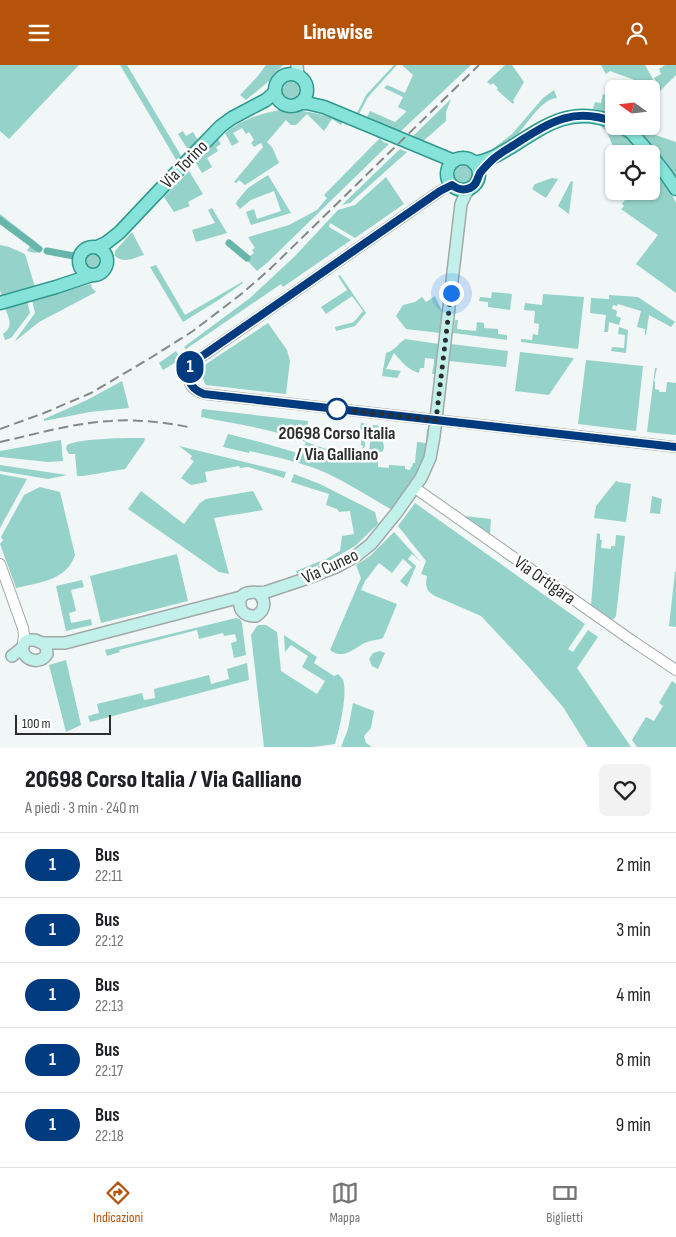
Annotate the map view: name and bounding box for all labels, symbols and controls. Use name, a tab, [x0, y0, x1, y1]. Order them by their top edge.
icon: menu	[25, 19, 53, 47]
text: Linewise	[303, 19, 373, 46]
icon: person	[623, 19, 651, 47]
north arrow	[605, 80, 660, 135]
map controls	[605, 80, 660, 200]
street label: Via Torino	[156, 136, 212, 193]
button: locate	[605, 145, 660, 200]
your location	[439, 281, 464, 306]
line badge: 1	[174, 351, 206, 383]
text: 1	[186, 356, 194, 377]
marker: 20698 Corso Italia / Via Galliano	[326, 398, 348, 420]
place label: 20698 Corso Italia / Via Galliano	[279, 423, 395, 465]
street label: Via Cuneo	[299, 544, 362, 589]
street label: Via Ortigara	[510, 552, 579, 609]
scale bar	[15, 712, 111, 735]
text: 100 m	[22, 715, 51, 732]
button: heart	[599, 764, 651, 816]
text: 20698 Corso Italia / Via Galliano	[25, 765, 302, 794]
text: A piedi · 3 min · 240 m	[25, 799, 139, 818]
text: Bus	[95, 844, 120, 867]
text: 1	[49, 854, 56, 875]
text: 2 min	[616, 854, 651, 877]
text: 22:11	[95, 867, 122, 886]
text: Bus	[95, 909, 120, 932]
text: 1	[49, 919, 56, 940]
text: 3 min	[616, 919, 651, 942]
text: 22:12	[95, 932, 124, 951]
text: Bus	[95, 974, 120, 997]
text: 1	[49, 984, 56, 1005]
text: 4 min	[616, 984, 651, 1007]
text: 22:13	[95, 997, 124, 1016]
text: Bus	[95, 1039, 120, 1062]
text: 1	[49, 1049, 56, 1070]
text: 8 min	[616, 1049, 651, 1072]
text: 22:17	[95, 1062, 123, 1081]
text: Bus	[95, 1104, 120, 1127]
text: 1	[49, 1114, 56, 1135]
text: 9 min	[616, 1114, 651, 1137]
text: 22:18	[95, 1127, 124, 1146]
tab: Indicazioni	[93, 1179, 143, 1226]
tab: Mappa	[329, 1179, 360, 1226]
tab: Biglietti	[546, 1179, 583, 1226]

